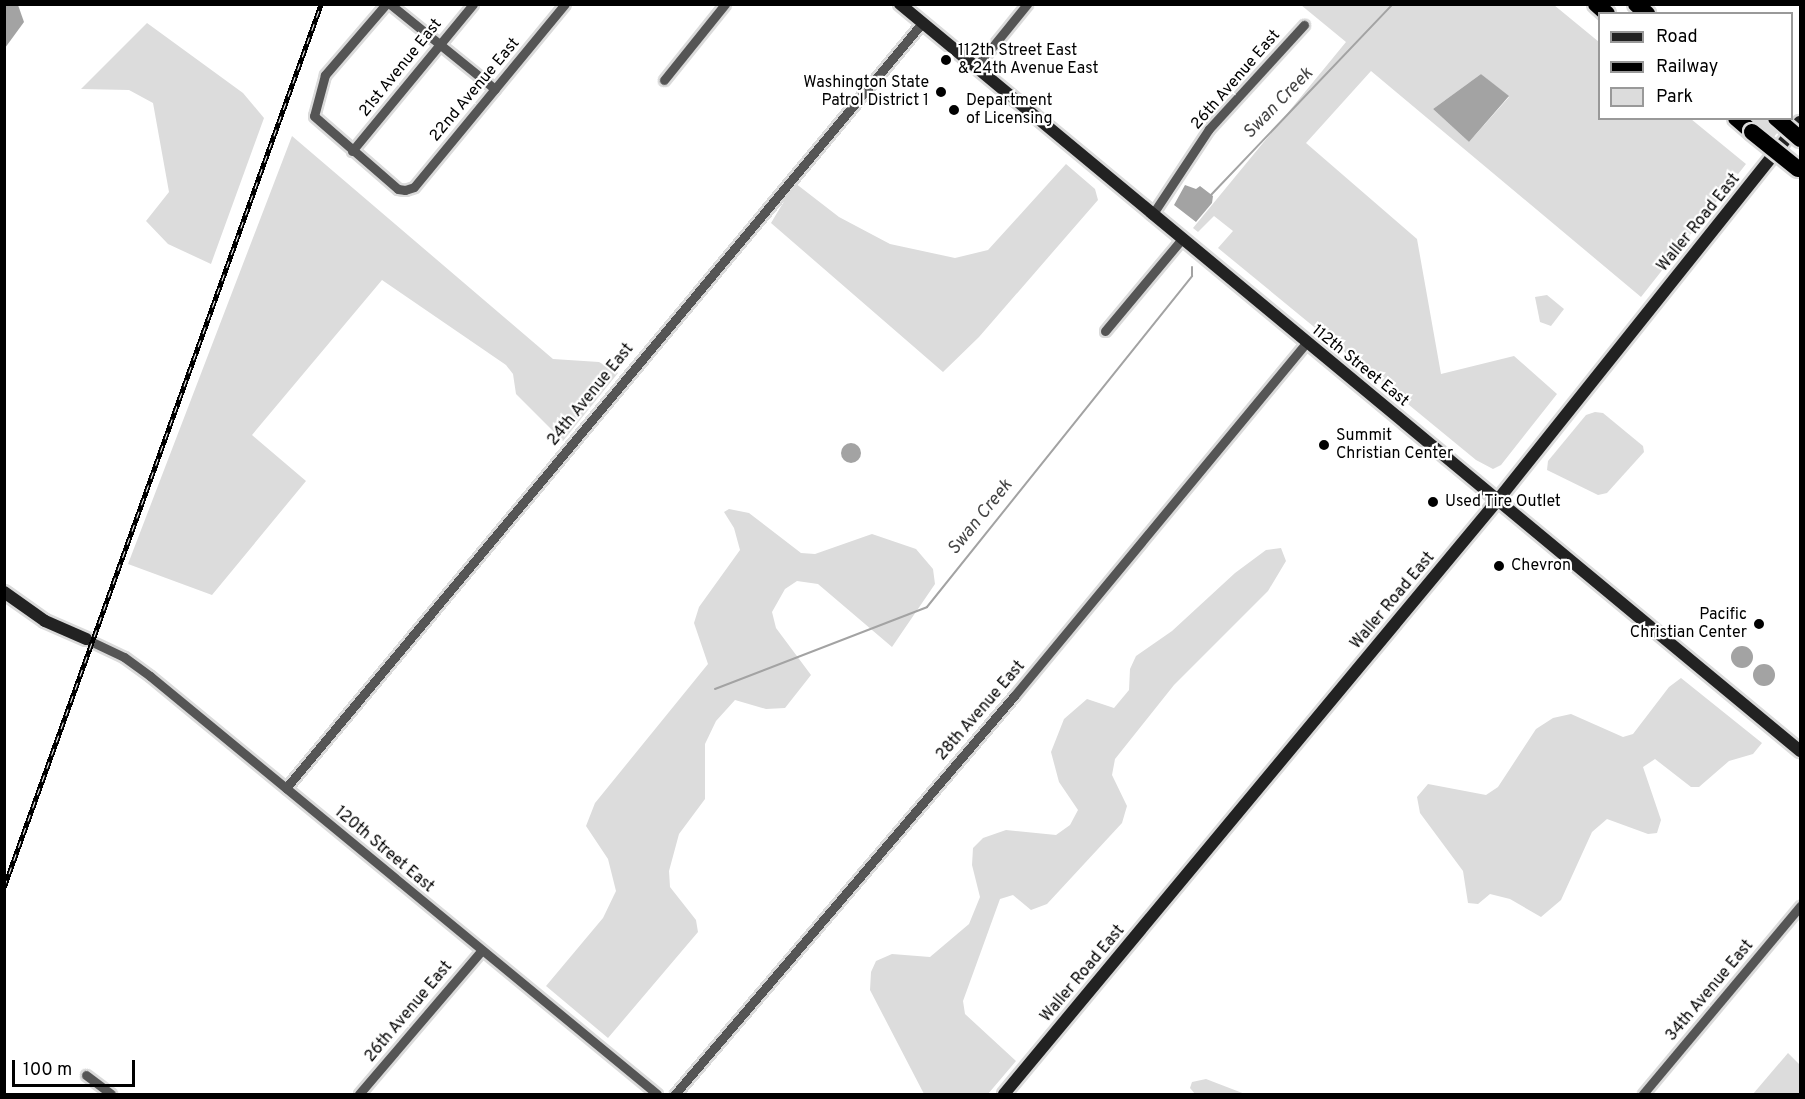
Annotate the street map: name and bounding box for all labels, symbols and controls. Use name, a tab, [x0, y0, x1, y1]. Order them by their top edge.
legend	[1598, 12, 1793, 120]
street label: 21st Avenue East	[355, 15, 447, 121]
street label: 26th Avenue East	[1187, 26, 1285, 134]
text: Road	[1656, 26, 1698, 49]
street label: 22nd Avenue East	[426, 34, 524, 146]
place label: 112th Street East & 24th Avenue East	[958, 41, 1099, 79]
marker: 112th Street East & 24th Avenue East	[939, 53, 953, 67]
text: Railway	[1656, 56, 1718, 79]
water label: Swan Creek	[1240, 64, 1318, 144]
place label: Washington State Patrol District 1	[803, 73, 929, 111]
marker: Washington State Patrol District 1	[934, 85, 948, 99]
text: Park	[1656, 86, 1693, 109]
place label: Department of Licensing	[966, 91, 1053, 129]
marker: Department of Licensing	[947, 103, 961, 117]
street label: Waller Road East	[1654, 170, 1744, 276]
street label: 112th Street East	[1308, 321, 1412, 411]
street label: 24th Avenue East	[544, 340, 638, 450]
place label: Summit Christian Center	[1336, 426, 1453, 464]
marker: Summit Christian Center	[1317, 438, 1331, 452]
water label: Swan Creek	[944, 476, 1018, 560]
place label: Used Tire Outlet	[1445, 492, 1562, 512]
marker: Used Tire Outlet	[1426, 495, 1440, 509]
street label: Waller Road East	[1347, 549, 1439, 653]
place label: Chevron	[1511, 556, 1571, 576]
marker: Chevron	[1492, 559, 1506, 573]
place label: Pacific Christian Center	[1630, 605, 1747, 643]
marker: Pacific Christian Center	[1752, 617, 1766, 631]
street label: 28th Avenue East	[932, 657, 1030, 765]
street label: 120th Street East	[330, 803, 438, 897]
street label: Waller Road East	[1037, 922, 1129, 1026]
street label: 34th Avenue East	[1662, 936, 1758, 1046]
street label: 26th Avenue East	[361, 957, 457, 1067]
scale bar	[15, 1048, 138, 1086]
text: 100 m	[23, 1059, 72, 1082]

